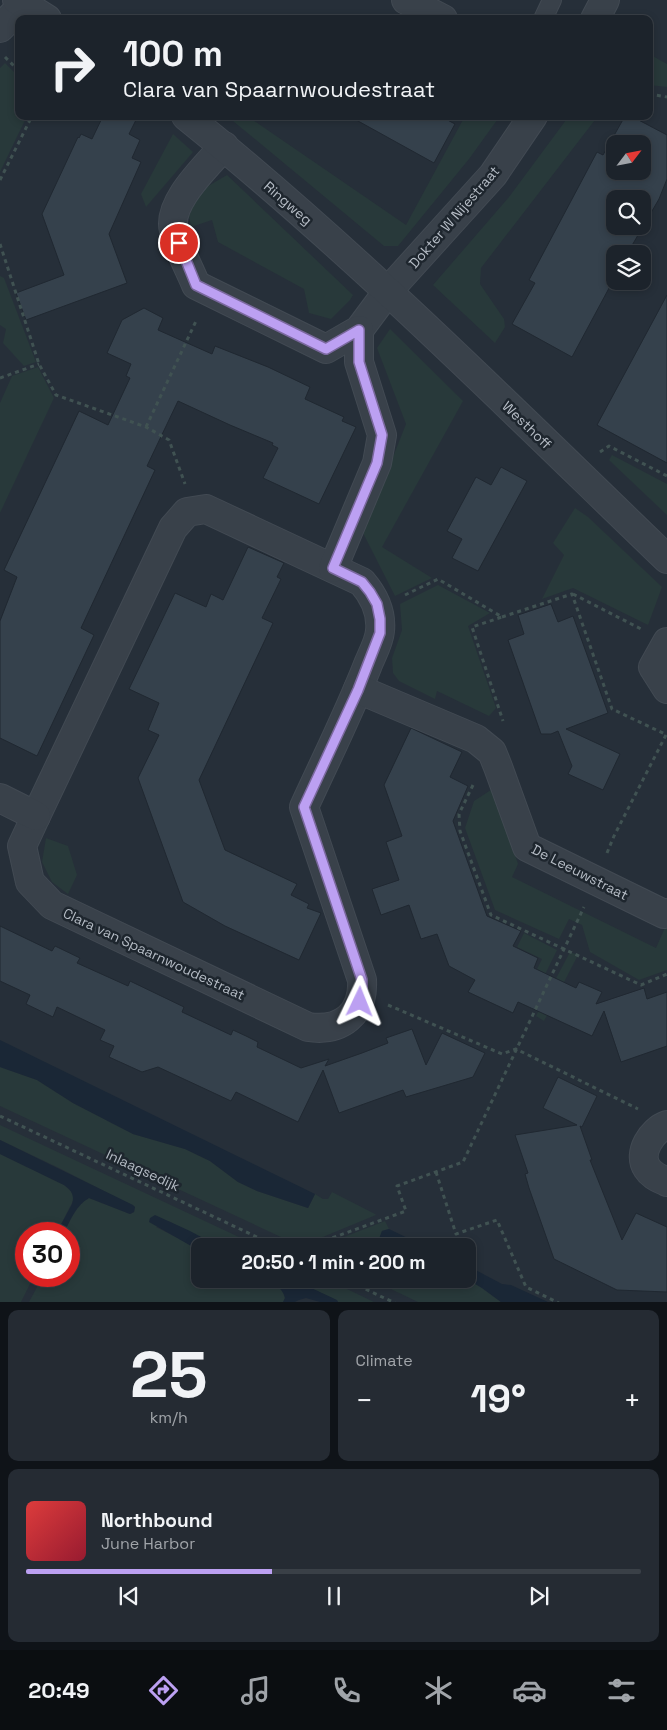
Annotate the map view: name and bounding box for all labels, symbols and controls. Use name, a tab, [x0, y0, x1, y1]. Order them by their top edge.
text: 100 m	[123, 32, 223, 76]
icon: right	[40, 35, 105, 100]
text: Clara van Spaarnwoudestraat	[123, 75, 435, 103]
north arrow	[606, 135, 651, 180]
map controls	[606, 135, 651, 290]
street label: Dokter W Nijestraat	[405, 162, 503, 272]
street label: Ringweg	[260, 177, 316, 229]
button: search	[606, 190, 651, 235]
pin	[158, 222, 200, 264]
icon: arrive	[165, 229, 193, 257]
button: layers	[606, 245, 651, 290]
street label: Westhoff	[499, 397, 556, 453]
street label: De Leeuwstraat	[529, 840, 631, 904]
street label: Clara van Spaarnwoudestraat	[60, 904, 248, 1004]
position arrow	[333, 975, 385, 1027]
street label: Inlaagsedijk	[103, 1145, 183, 1195]
speed limit sign: 30	[15, 1222, 80, 1287]
text: 20:50 · 1 min · 200 m	[242, 1250, 425, 1275]
text: 25	[130, 1333, 208, 1416]
text: Climate	[356, 1350, 413, 1371]
text: 19°	[470, 1375, 526, 1423]
text: −	[356, 1382, 373, 1418]
text: +	[624, 1382, 641, 1418]
text: km/h	[150, 1407, 188, 1428]
text: Northbound	[101, 1508, 213, 1533]
text: June Harbor	[101, 1533, 195, 1554]
icon: previous	[115, 1582, 143, 1610]
icon: pause	[320, 1582, 348, 1610]
icon: next	[525, 1582, 553, 1610]
icon: directions	[146, 1673, 181, 1708]
icon: music	[238, 1673, 273, 1708]
icon: phone	[329, 1673, 364, 1708]
icon: climate	[421, 1673, 456, 1708]
icon: car	[512, 1673, 547, 1708]
icon: filters	[604, 1673, 639, 1708]
text: 20:49	[28, 1676, 90, 1704]

